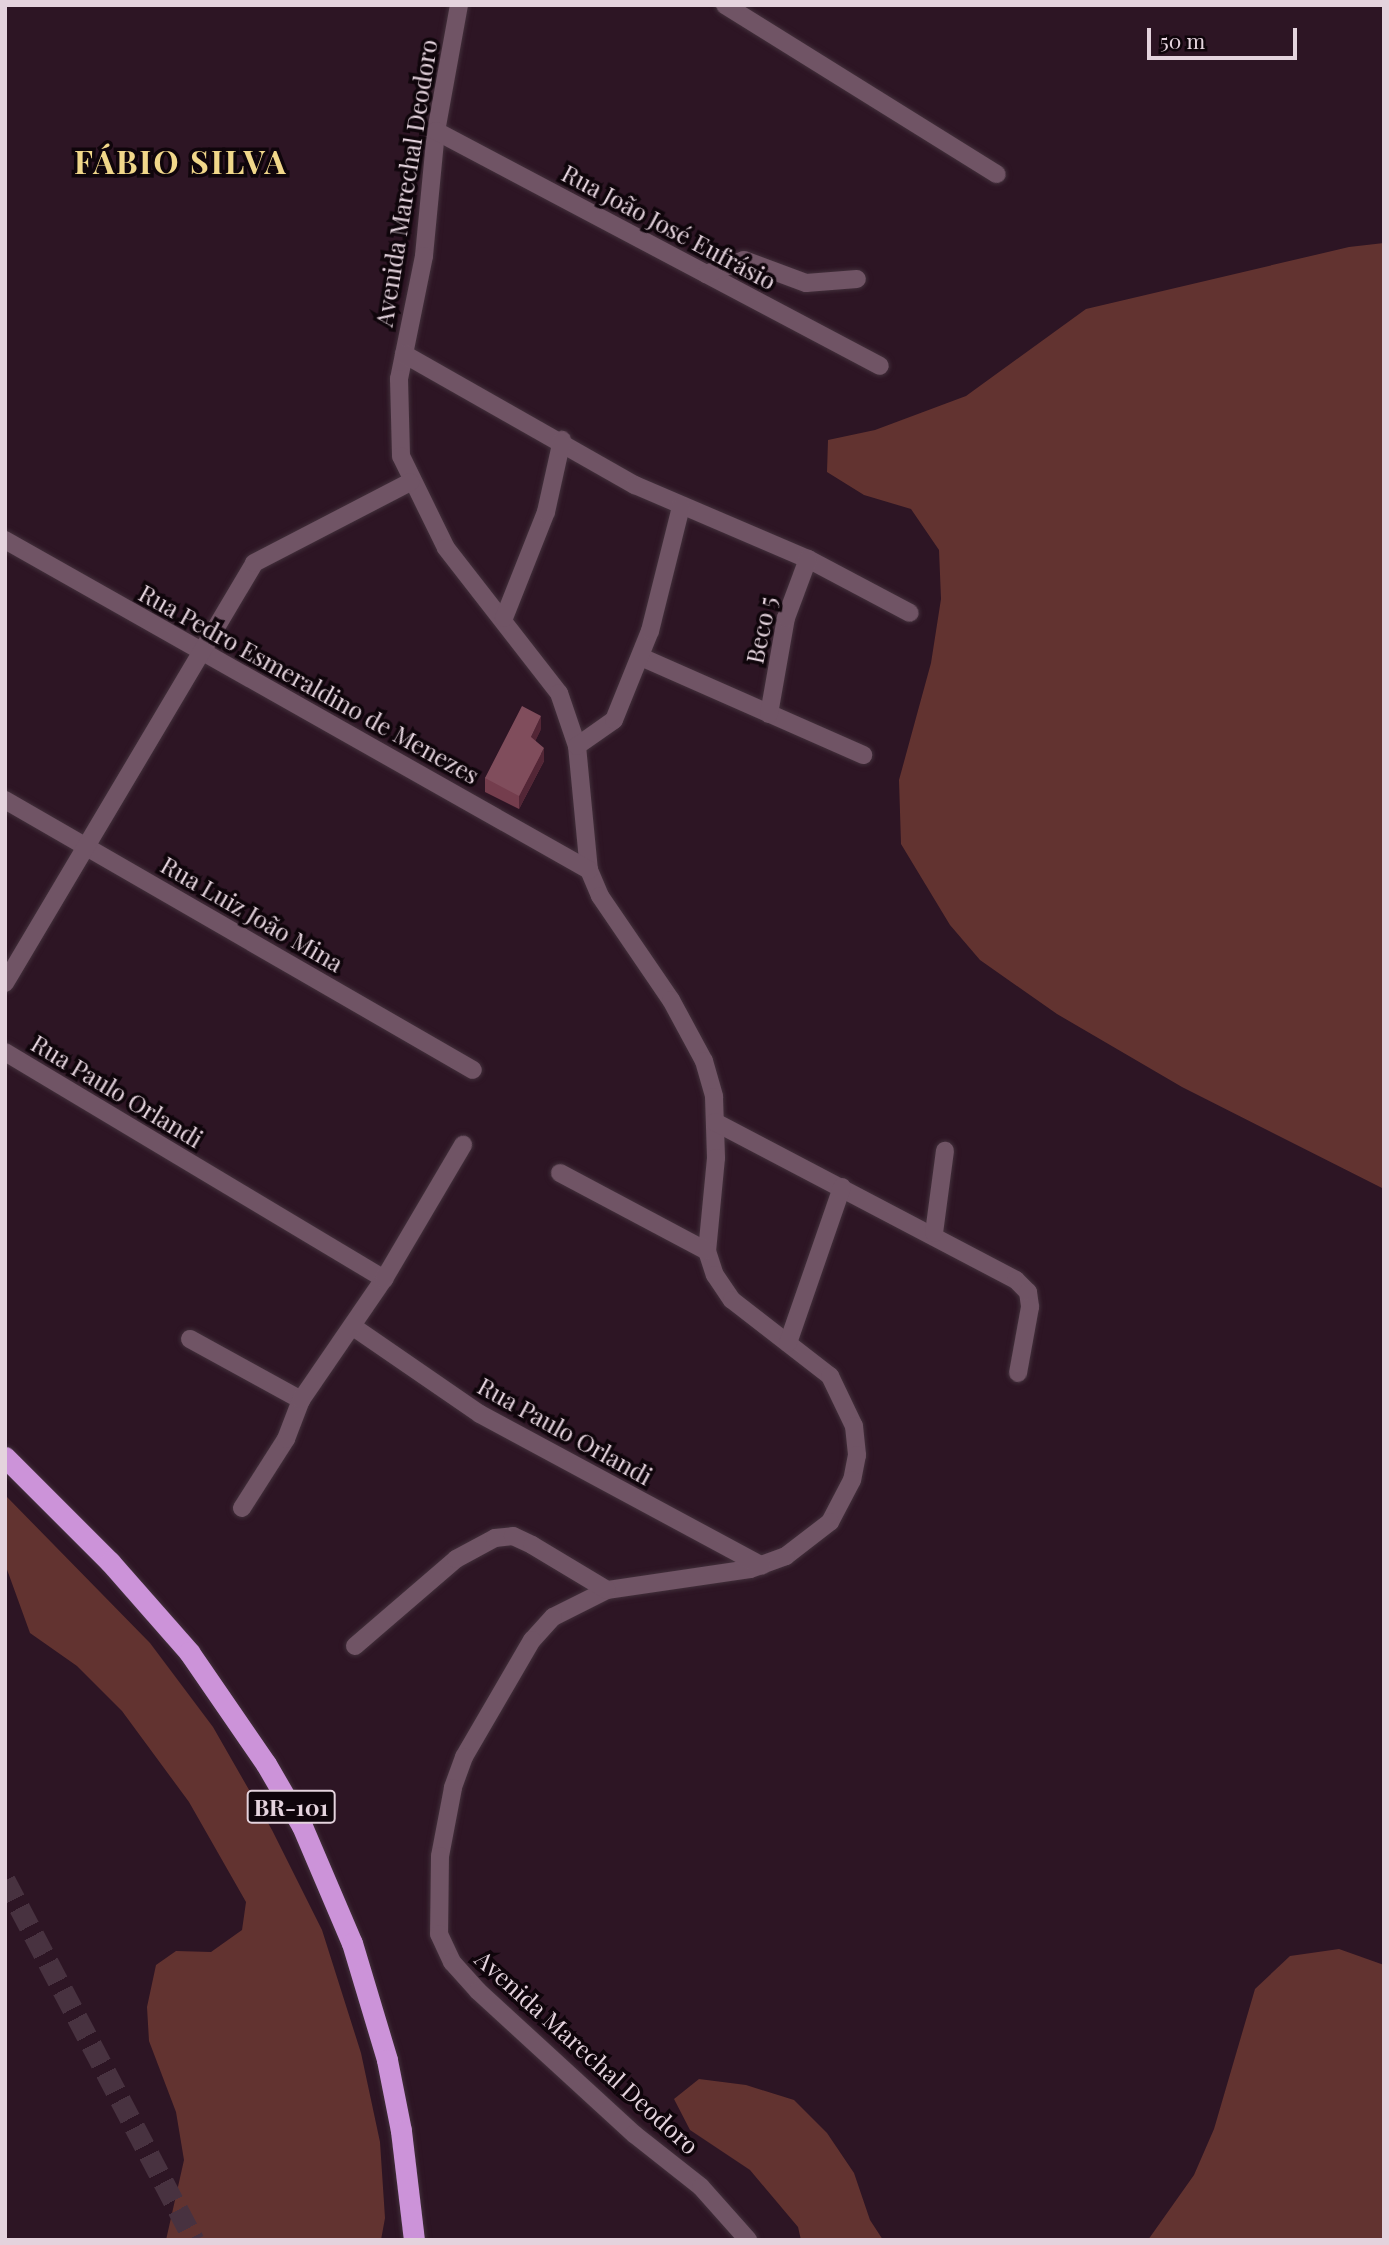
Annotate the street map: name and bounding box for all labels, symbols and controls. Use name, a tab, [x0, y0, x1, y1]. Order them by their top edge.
scale bar	[1151, 14, 1302, 58]
text: 50 m	[1160, 26, 1205, 54]
street label: Avenida Marechal Deodoro	[369, 37, 443, 329]
district label: FÁBIO SILVA	[75, 142, 287, 180]
street label: Rua João José Eufrásio	[557, 158, 781, 296]
street label: Rua Pedro Esmeraldino de Menezes	[134, 578, 484, 790]
street label: Beco 5	[740, 594, 782, 666]
street label: Rua Luiz João Mina	[156, 850, 348, 978]
street label: Rua Paulo Orlandi	[26, 1028, 208, 1154]
street label: Rua Paulo Orlandi	[473, 1371, 657, 1491]
road number: BR-101	[246, 1788, 336, 1826]
street label: Avenida Marechal Deodoro	[469, 1944, 705, 2160]

